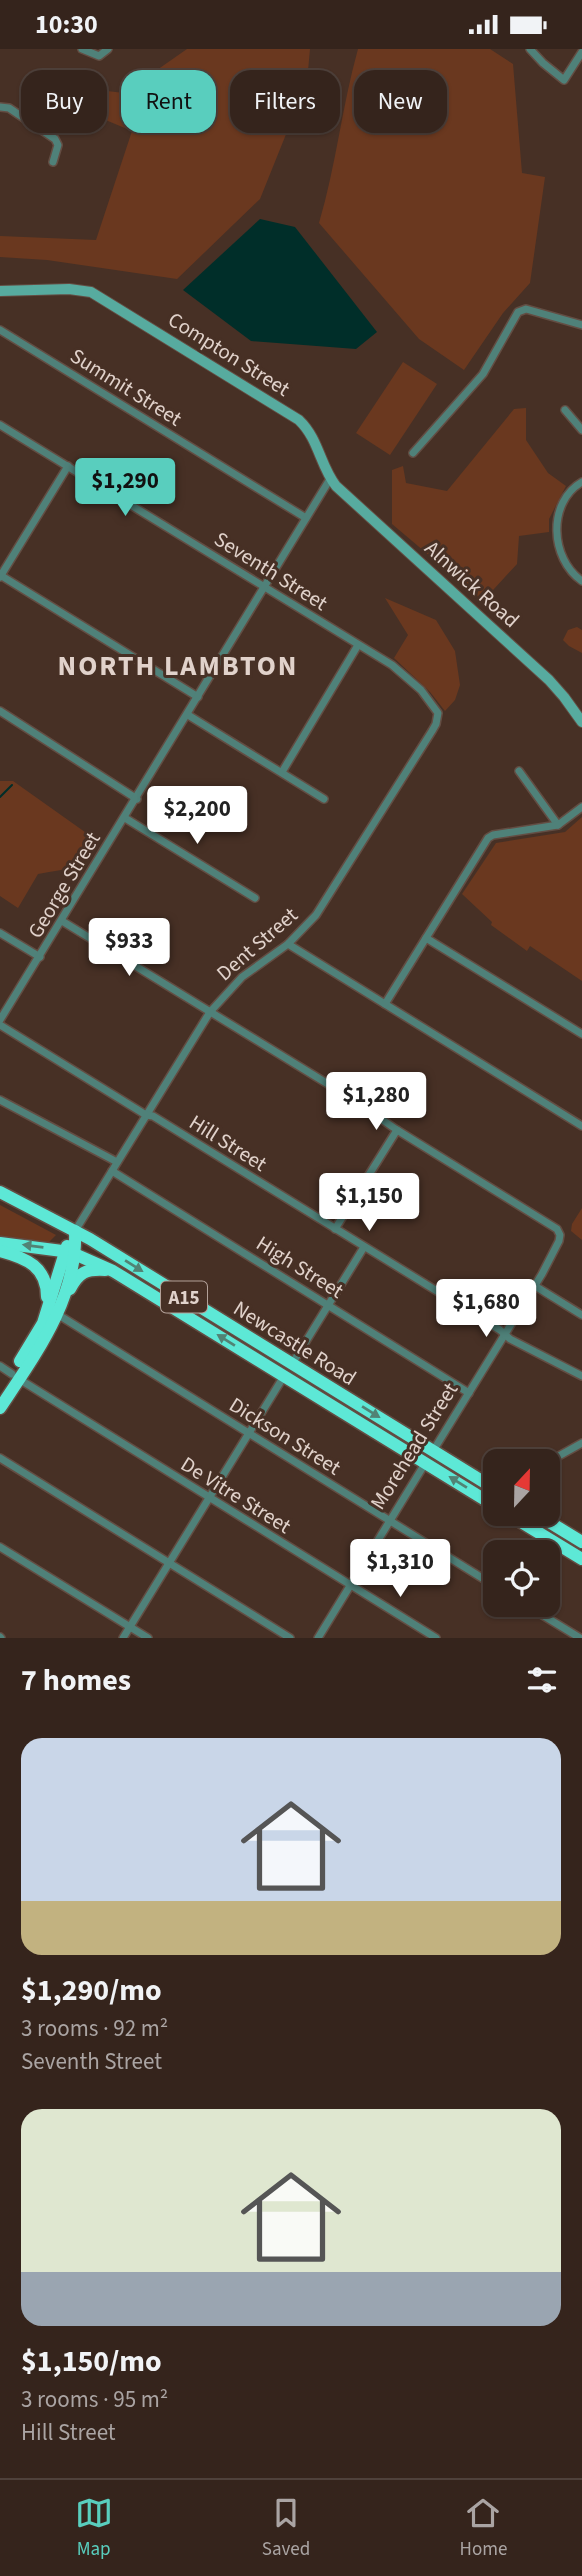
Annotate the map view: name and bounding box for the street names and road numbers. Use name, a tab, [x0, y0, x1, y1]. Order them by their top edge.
street label: Compton Street	[162, 305, 296, 403]
street label: Summit Street	[64, 341, 188, 433]
street label: Seventh Street	[208, 524, 334, 618]
street label: Alnwick Road	[418, 533, 526, 635]
street label: George Street	[20, 826, 108, 944]
street label: Dent Street	[210, 900, 304, 988]
street label: Hill Street	[183, 1107, 273, 1179]
street label: High Street	[251, 1228, 349, 1306]
road number: A15	[161, 1281, 207, 1313]
street label: Newcastle Road	[228, 1293, 362, 1393]
street label: Morehead Street	[363, 1377, 465, 1515]
street label: Dickson Street	[223, 1390, 347, 1482]
street label: De Vitre Street	[175, 1449, 297, 1541]

